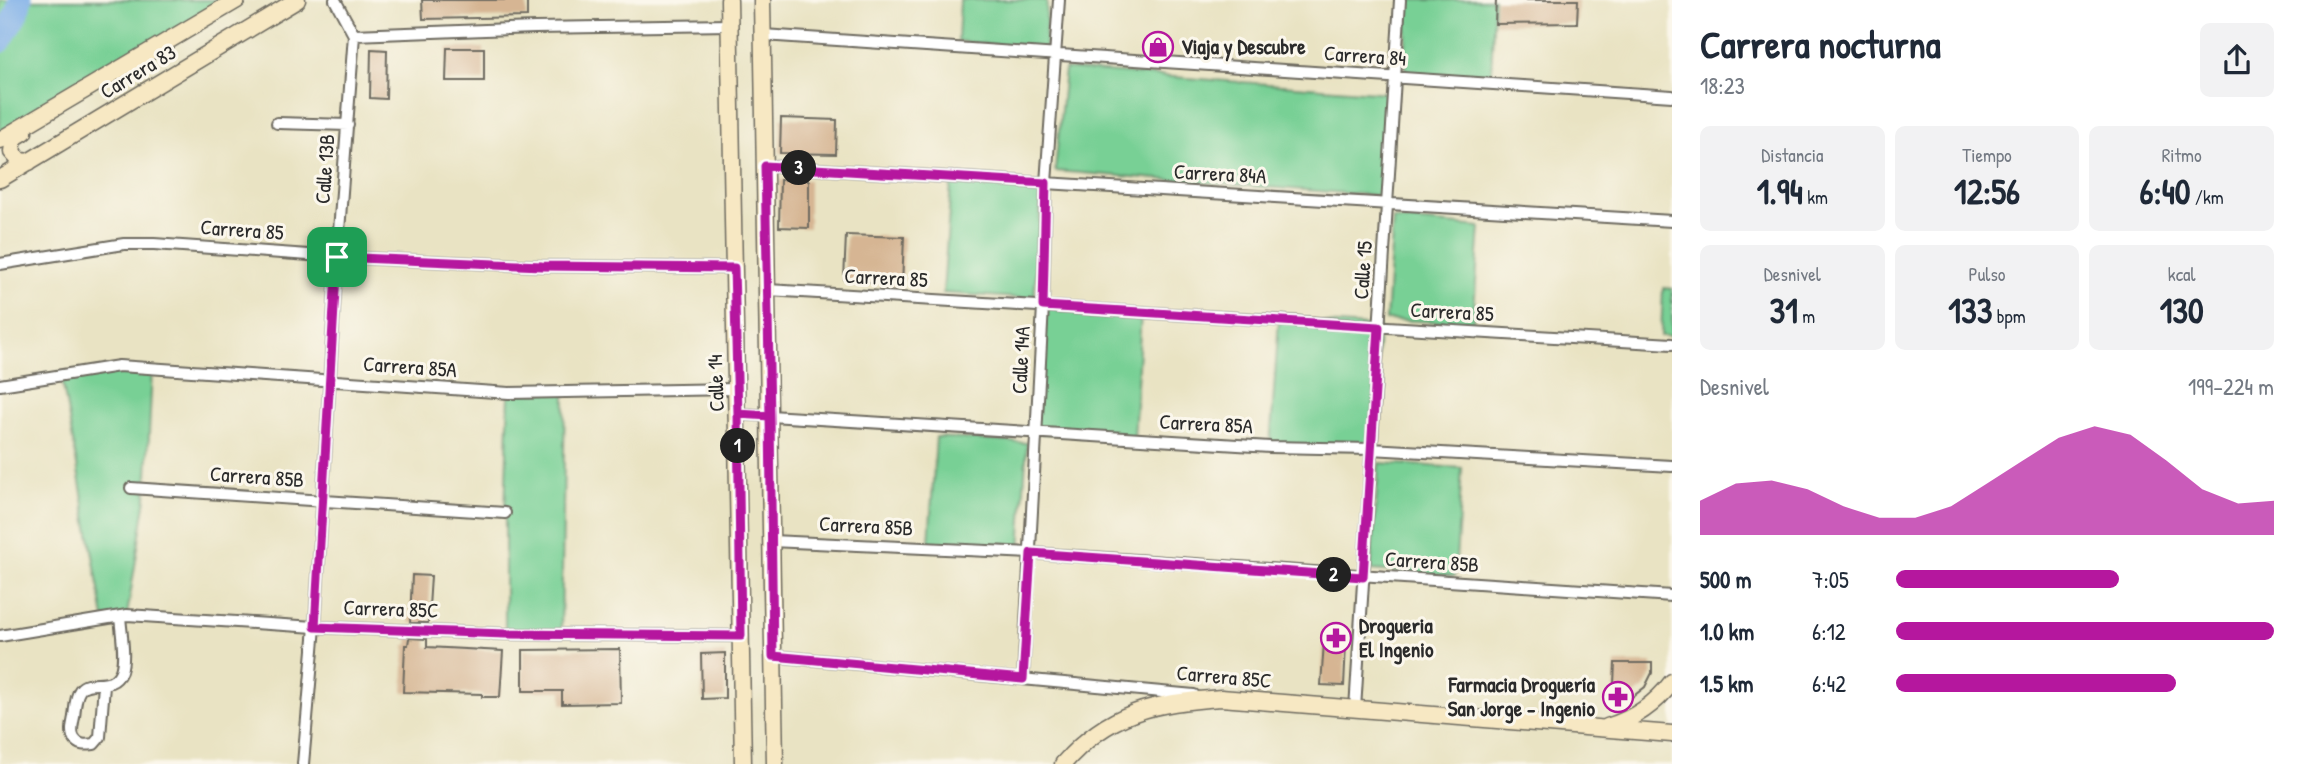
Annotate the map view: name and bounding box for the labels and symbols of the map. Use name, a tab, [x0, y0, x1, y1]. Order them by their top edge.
shop icon: Viaja y Descubre	[1141, 30, 1175, 64]
place label: Viaja y Descubre	[1181, 32, 1306, 62]
street label: Carrera 83	[94, 38, 181, 106]
street label: Carrera 84	[1323, 38, 1407, 73]
street label: Calle 13B	[308, 133, 341, 205]
pin: 3	[782, 150, 816, 186]
street label: Carrera 84A	[1173, 157, 1267, 190]
street label: Carrera 85	[199, 212, 285, 247]
pin	[307, 227, 367, 287]
street label: Calle 15	[1346, 240, 1379, 300]
street label: Carrera 85	[844, 261, 929, 294]
street label: Carrera 85	[1410, 295, 1495, 328]
street label: Calle 14A	[1004, 325, 1037, 395]
street label: Carrera 85A	[362, 349, 458, 384]
street label: Calle 14	[700, 354, 731, 412]
street label: Carrera 85A	[1159, 407, 1254, 440]
pin: 1	[720, 428, 756, 464]
street label: Carrera 85B	[209, 459, 305, 494]
street label: Carrera 85B	[818, 509, 914, 542]
street label: Carrera 85B	[1384, 544, 1480, 579]
pin: 2	[1316, 558, 1352, 592]
street label: Carrera 85C	[343, 592, 439, 625]
place label: Drogueria El Ingenio	[1359, 611, 1434, 665]
pharmacy icon: Drogueria El Ingenio	[1319, 621, 1353, 655]
street label: Carrera 85C	[1176, 658, 1273, 695]
place label: Farmacia Droguería San Jorge - Ingenio	[1448, 670, 1596, 724]
pharmacy icon: Farmacia Droguería San Jorge - Ingenio	[1601, 680, 1635, 714]

